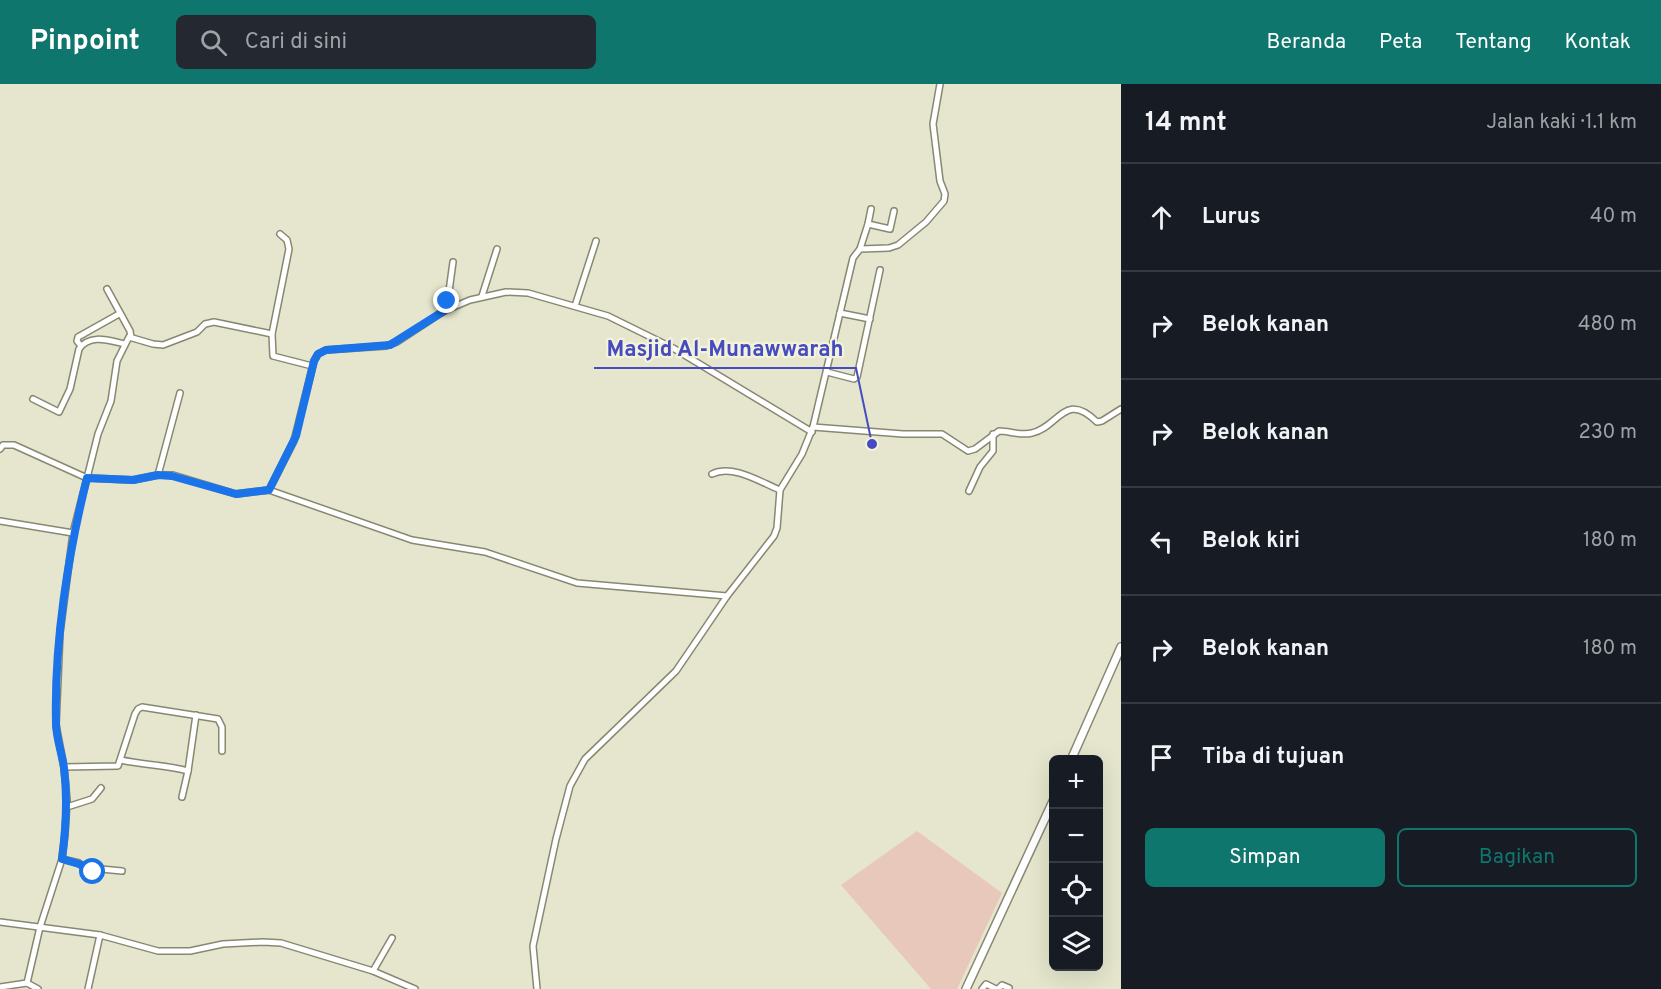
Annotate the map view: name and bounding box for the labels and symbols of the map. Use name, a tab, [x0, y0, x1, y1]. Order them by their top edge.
route end	[433, 287, 459, 313]
callout: Masjid Al-Munawwarah	[594, 328, 856, 368]
text: Masjid Al-Munawwarah	[606, 337, 844, 364]
route start	[79, 858, 105, 884]

